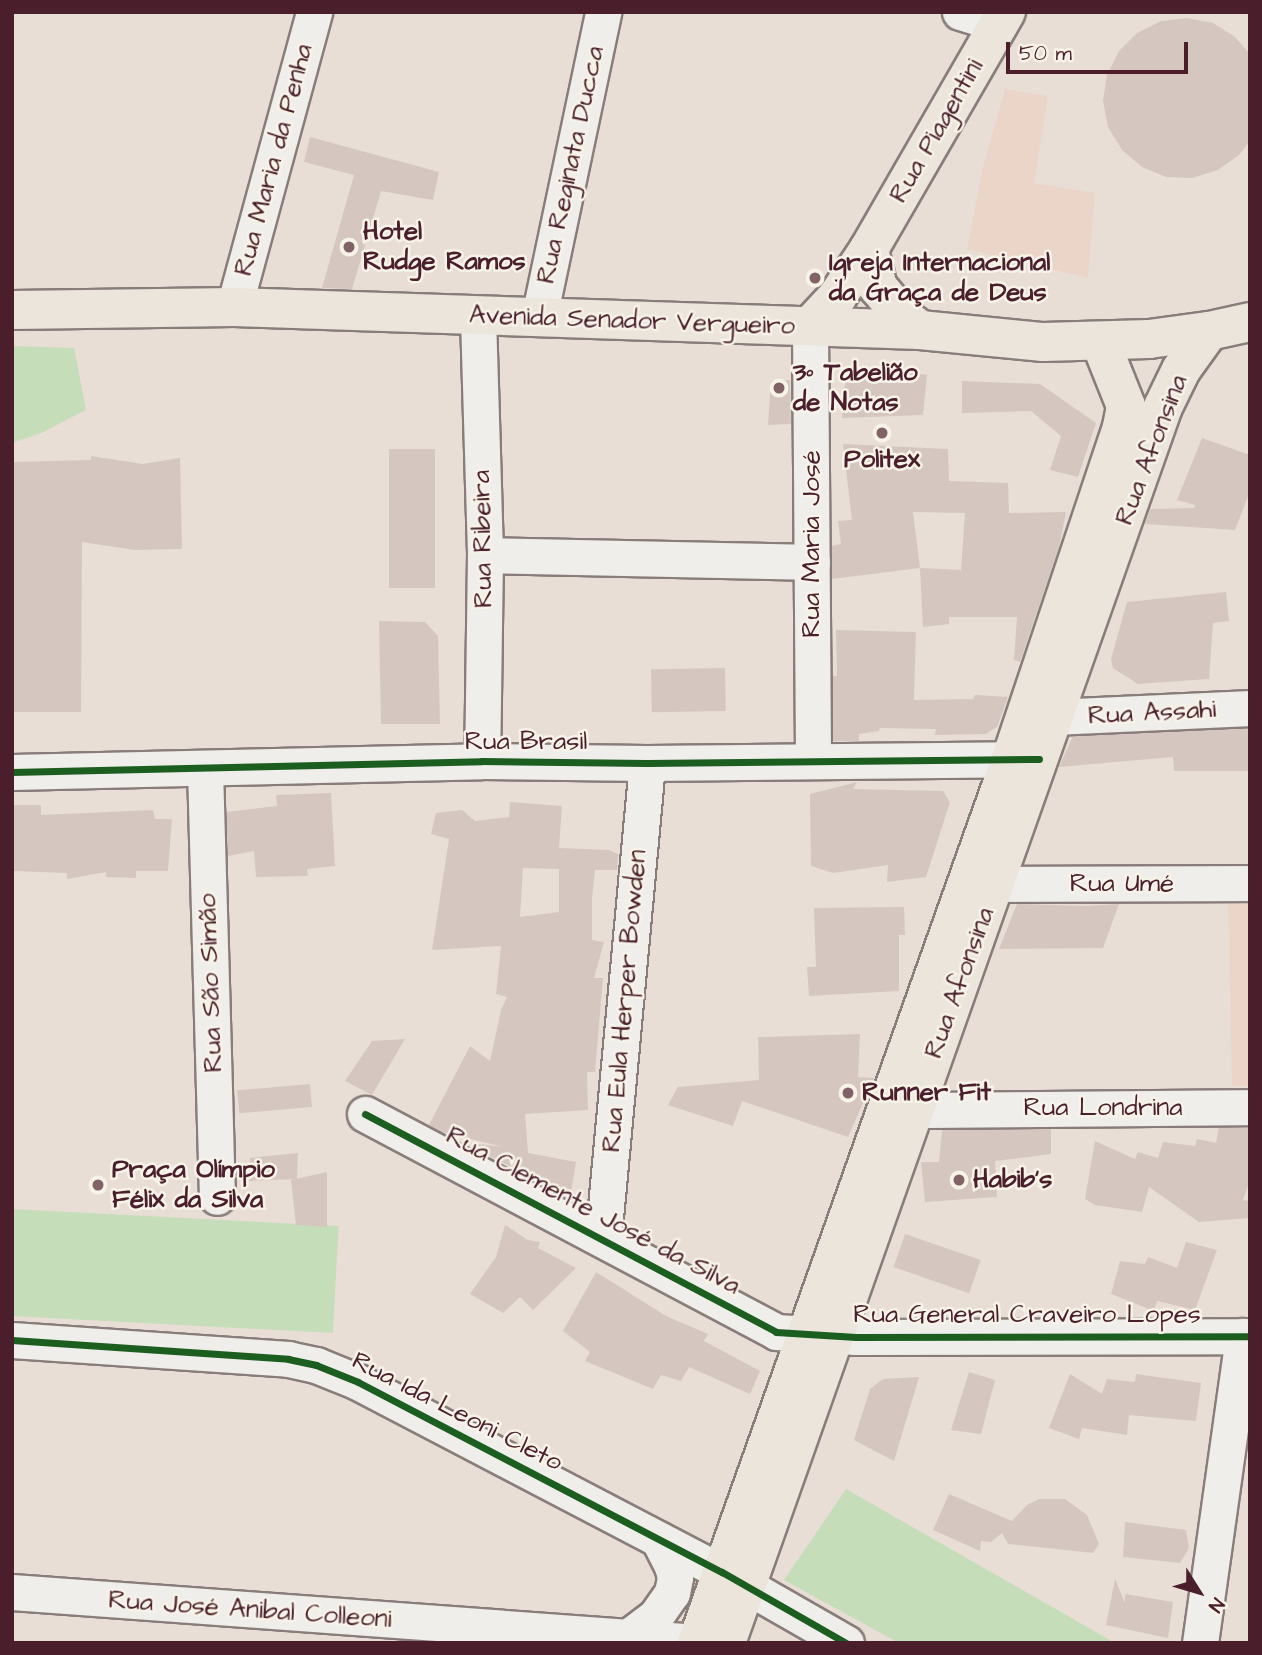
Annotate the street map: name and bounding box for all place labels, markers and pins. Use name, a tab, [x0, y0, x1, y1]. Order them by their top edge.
place label: Hotel Rudge Ramos	[363, 216, 526, 278]
marker: Hotel Rudge Ramos	[341, 239, 357, 255]
place label: Igreja Internacional da Graça de Deus	[829, 247, 1050, 308]
marker: Igreja Internacional da Graça de Deus	[807, 270, 823, 286]
place label: 3º Tabelião de Notas	[793, 357, 918, 418]
marker: 3º Tabelião de Notas	[771, 380, 787, 396]
marker: Politex	[874, 425, 890, 441]
place label: Politex	[844, 444, 920, 476]
place label: Runner Fit	[862, 1077, 991, 1109]
marker: Runner Fit	[840, 1085, 856, 1101]
place label: Praça Olímpio Félix da Silva	[112, 1154, 275, 1216]
place label: Habib's	[973, 1164, 1052, 1196]
marker: Habib's	[951, 1172, 967, 1188]
marker: Praça Olímpio Félix da Silva	[90, 1177, 106, 1193]

